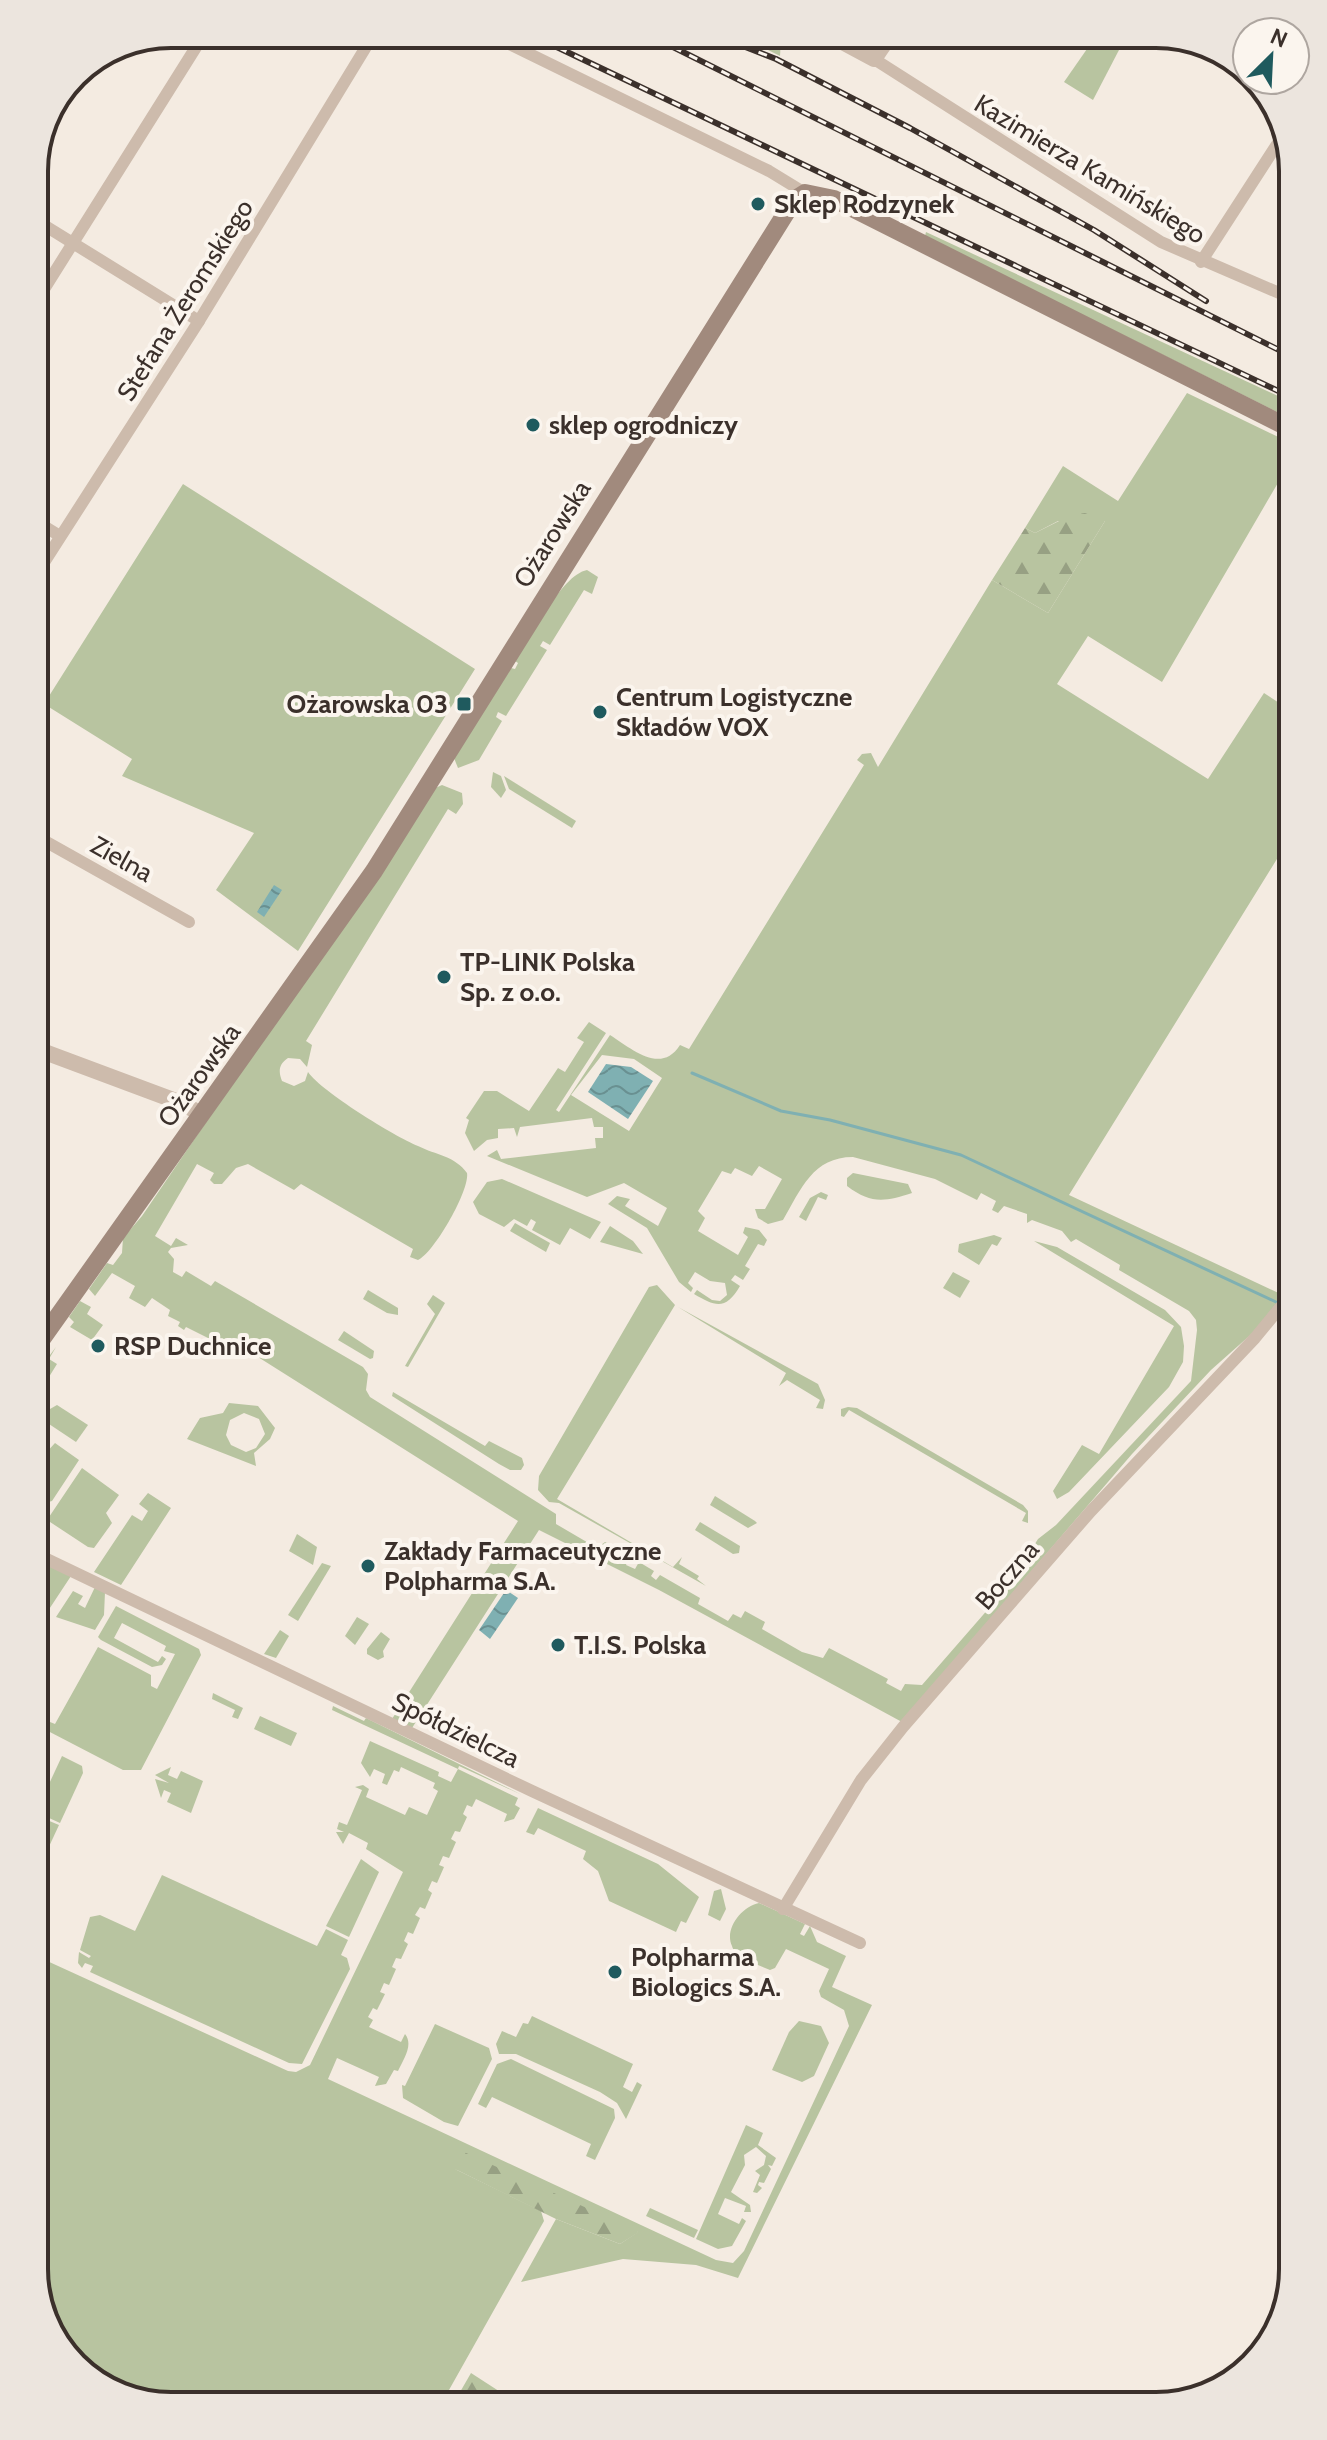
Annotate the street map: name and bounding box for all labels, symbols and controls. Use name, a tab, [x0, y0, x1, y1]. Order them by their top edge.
north arrow	[1231, 16, 1311, 96]
text: N	[1266, 23, 1292, 54]
street label: Kazimierza Kamińskiego	[969, 87, 1211, 251]
place label: Sklep Rodzynek	[774, 188, 955, 220]
street label: Stefana Żeromskiego	[110, 193, 260, 407]
marker: Sklep Rodzynek	[749, 195, 767, 213]
place label: sklep ogrodniczy	[549, 409, 738, 441]
marker: sklep ogrodniczy	[524, 416, 542, 434]
street label: Ożarowska	[507, 474, 598, 594]
place label: Centrum Logistyczne Składów VOX	[616, 681, 852, 743]
place label: Ożarowska 03	[286, 688, 448, 720]
marker: Ożarowska 03	[455, 695, 473, 713]
marker: Centrum Logistyczne Składów VOX	[591, 703, 609, 721]
street label: Zielna	[85, 829, 159, 889]
place label: TP-LINK Polska Sp. z o.o.	[460, 946, 635, 1008]
marker: TP-LINK Polska Sp. z o.o.	[435, 968, 453, 986]
street label: Ożarowska	[151, 1016, 248, 1133]
place label: RSP Duchnice	[114, 1330, 271, 1362]
marker: RSP Duchnice	[89, 1337, 107, 1355]
street label: Boczna	[968, 1534, 1046, 1616]
place label: Zakłady Farmaceutyczne Polpharma S.A.	[384, 1535, 662, 1597]
marker: Zakłady Farmaceutyczne Polpharma S.A.	[359, 1557, 377, 1575]
place label: T.I.S. Polska	[574, 1629, 706, 1661]
marker: T.I.S. Polska	[549, 1636, 567, 1654]
street label: Spółdzielcza	[387, 1685, 525, 1775]
place label: Polpharma Biologics S.A.	[631, 1941, 781, 2003]
marker: Polpharma Biologics S.A.	[606, 1963, 624, 1981]

